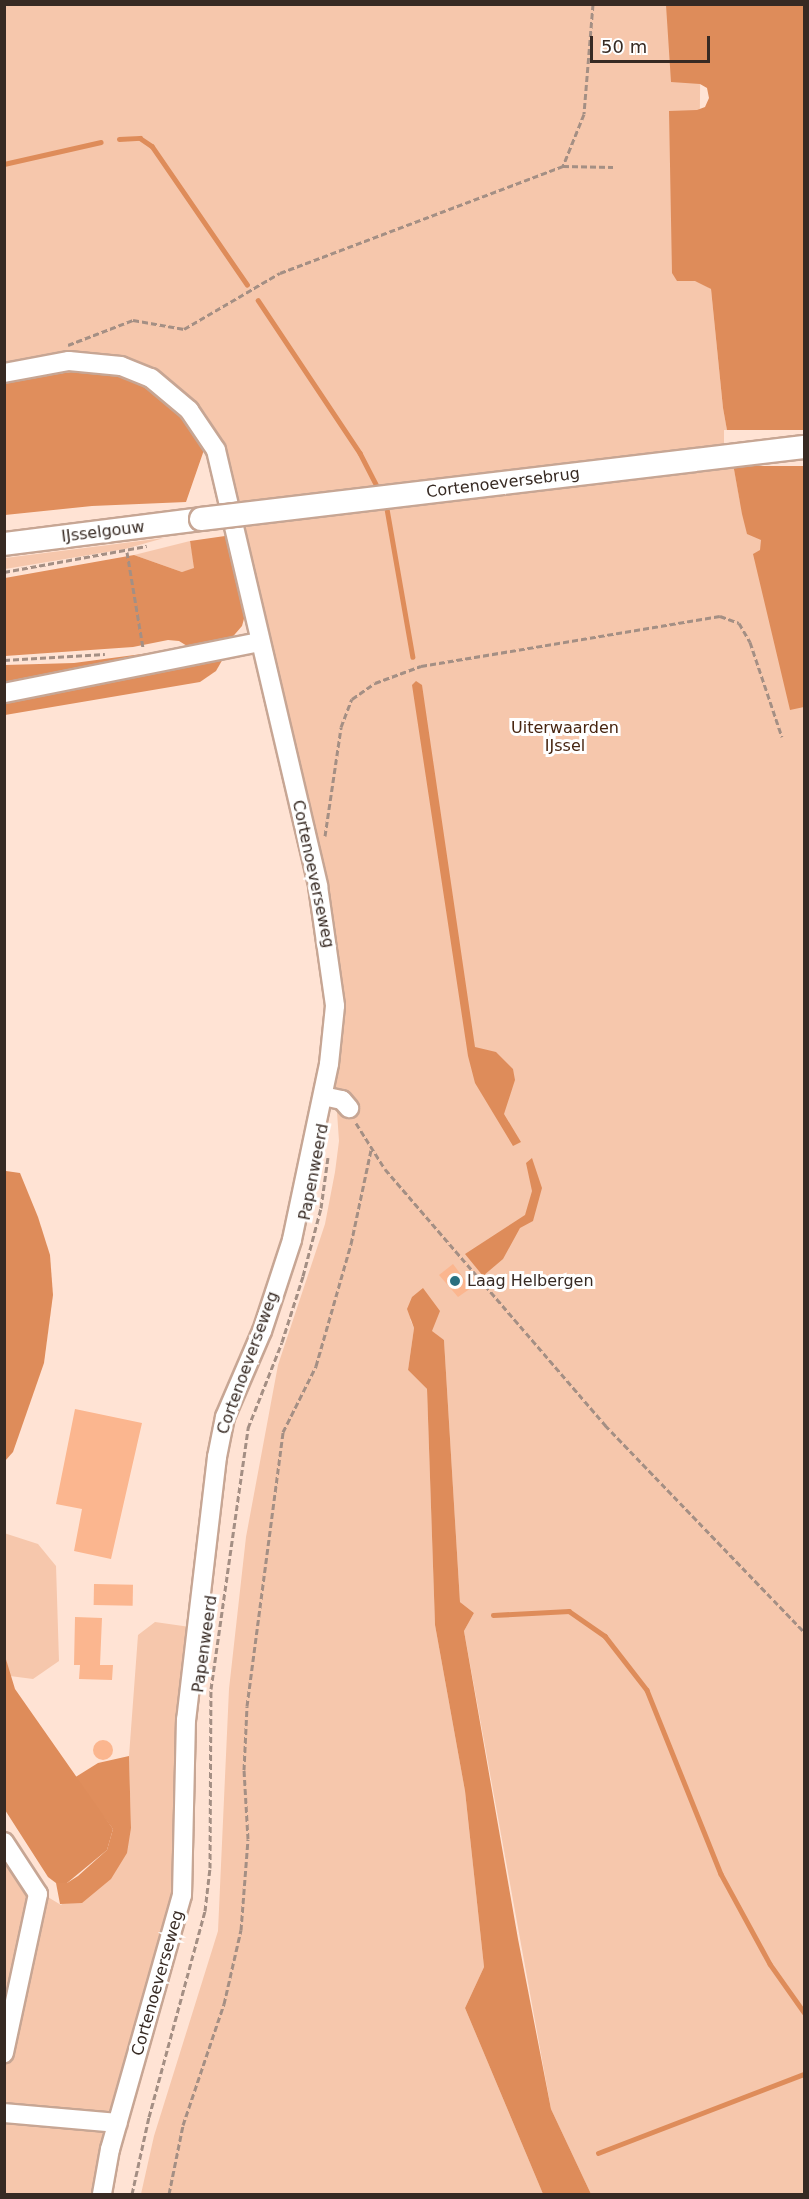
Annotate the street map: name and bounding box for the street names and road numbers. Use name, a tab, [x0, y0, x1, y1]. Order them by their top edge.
street label: Cortenoeversebrug	[425, 464, 581, 502]
street label: IJsselgouw	[60, 517, 146, 547]
street label: Cortenoeverseweg	[288, 798, 338, 950]
street label: Papenweerd	[295, 1122, 333, 1222]
street label: Cortenoeverseweg	[213, 1289, 283, 1437]
street label: Papenweerd	[189, 1594, 221, 1694]
street label: Cortenoeverseweg	[128, 1908, 188, 2058]

